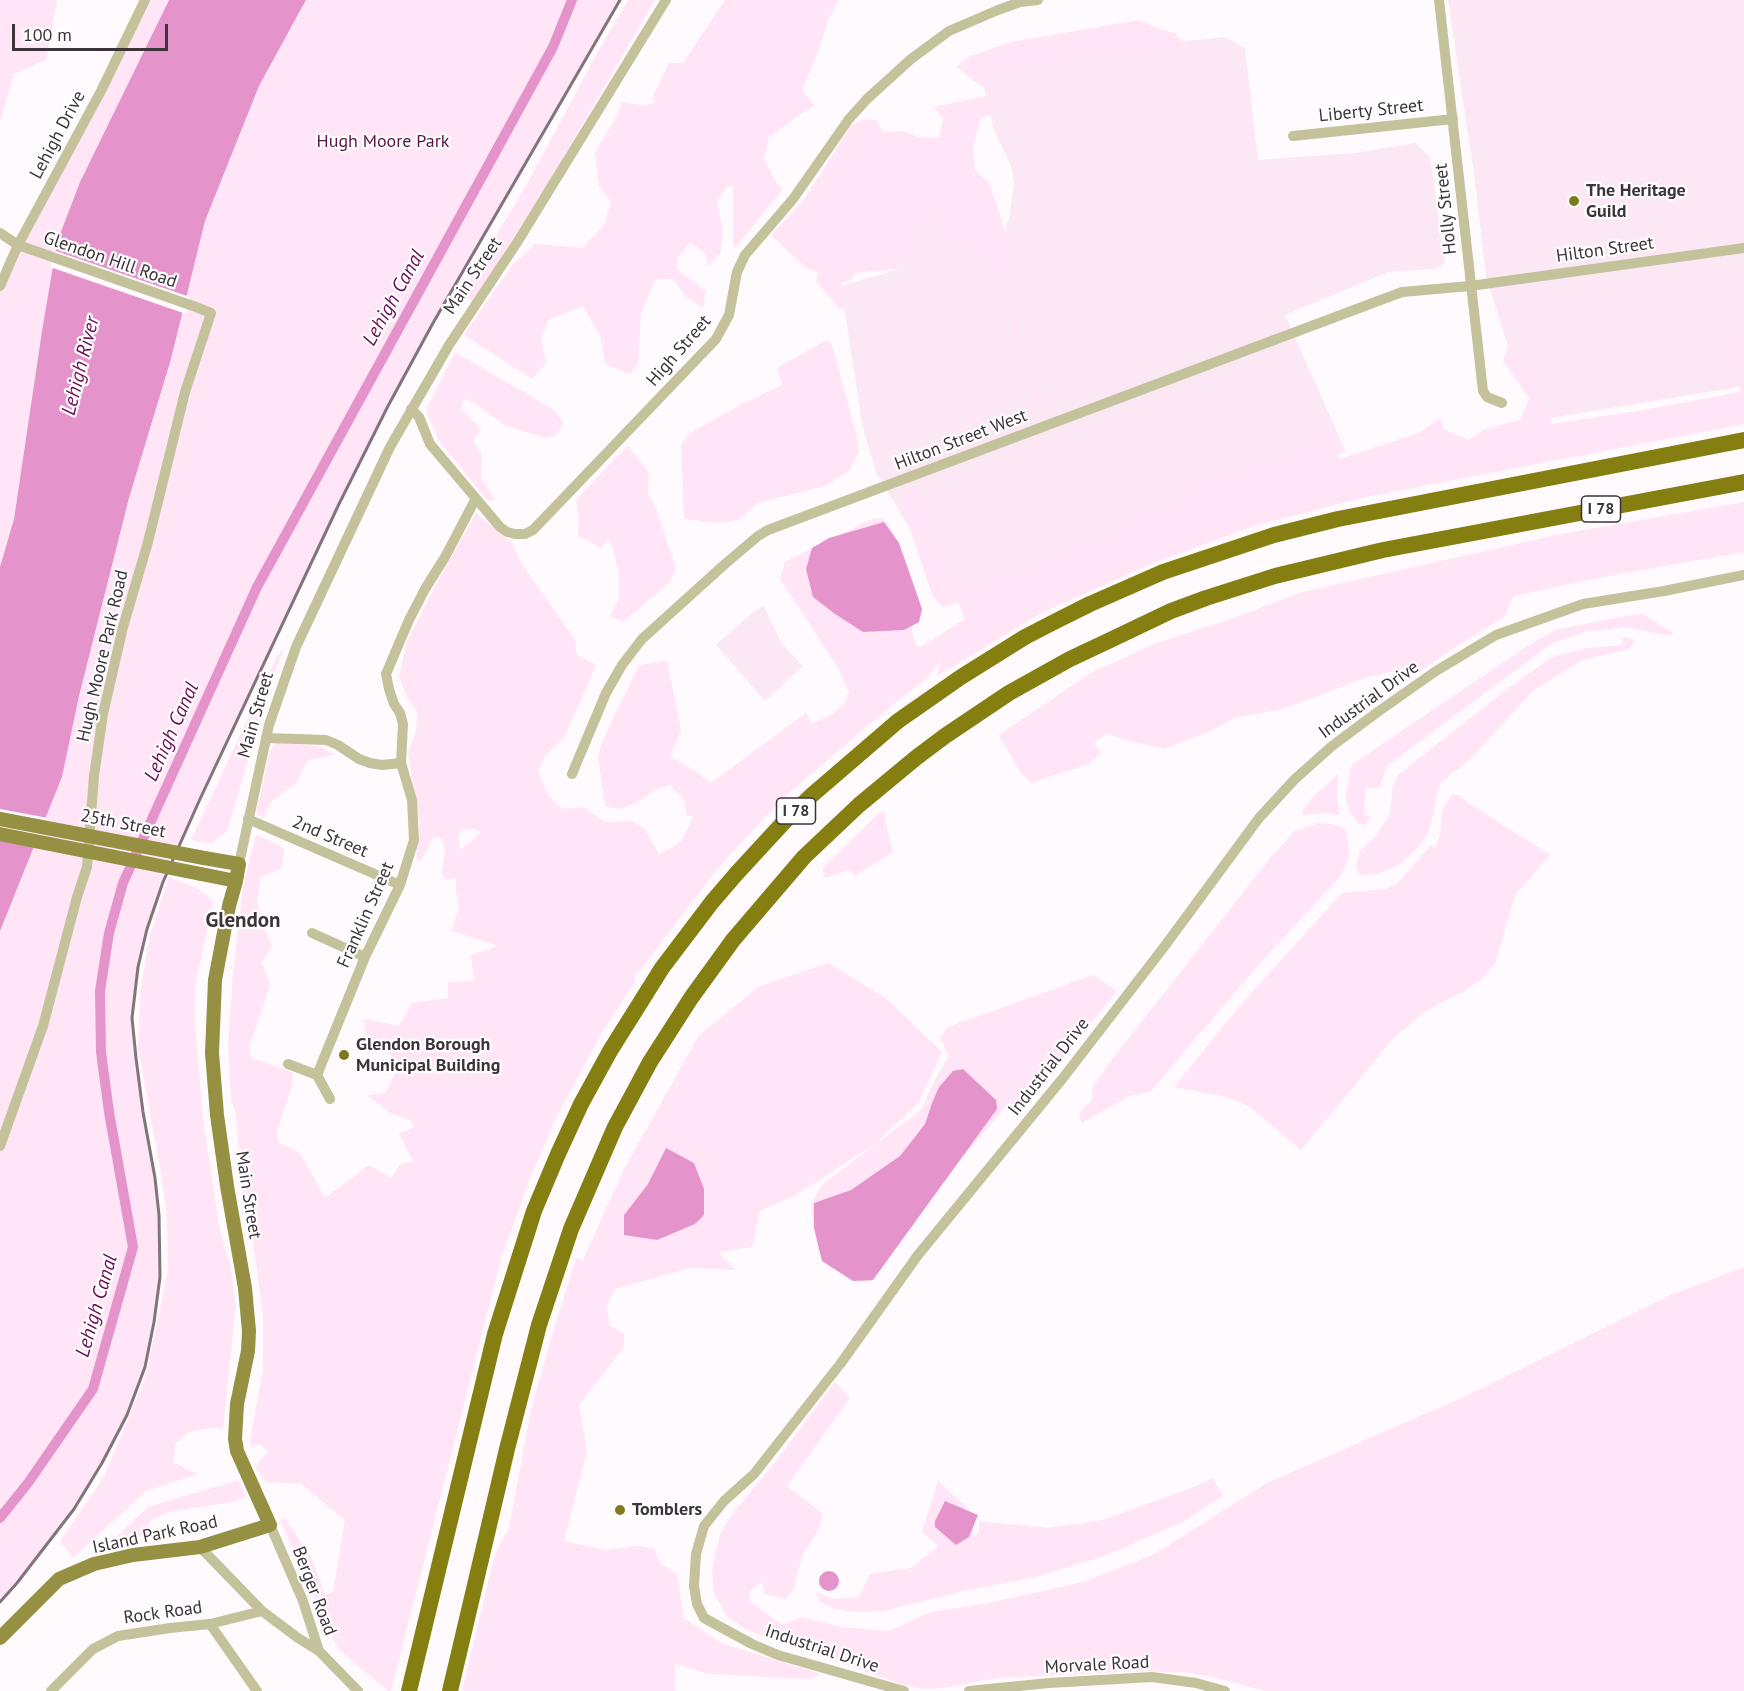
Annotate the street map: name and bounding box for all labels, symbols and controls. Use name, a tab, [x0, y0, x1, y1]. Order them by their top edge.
scale bar	[15, 12, 171, 50]
text: 100 m	[23, 23, 72, 46]
street label: Lehigh Drive	[26, 87, 90, 183]
street label: Liberty Street	[1318, 95, 1424, 127]
park label: Hugh Moore Park	[317, 131, 449, 153]
street label: Holly Street	[1430, 162, 1462, 256]
place label: The Heritage Guild	[1586, 180, 1686, 222]
marker: The Heritage Guild	[1567, 194, 1581, 208]
street label: Glendon Hill Road	[40, 227, 180, 293]
street label: Hilton Street	[1555, 232, 1655, 268]
street label: Main Street	[439, 233, 507, 319]
water label: Lehigh Canal	[358, 246, 430, 350]
street label: High Street	[642, 311, 716, 391]
water label: Lehigh River	[57, 314, 105, 418]
street label: Hilton Street West	[892, 405, 1030, 475]
road number: I 78	[1582, 496, 1620, 522]
street label: Hugh Moore Park Road	[73, 568, 133, 744]
street label: Industrial Drive	[1315, 656, 1423, 744]
street label: Main Street	[233, 669, 279, 761]
water label: Lehigh Canal	[140, 679, 204, 785]
road number: I 78	[776, 798, 816, 824]
street label: 25th Street	[79, 805, 167, 843]
street label: 2nd Street	[289, 811, 371, 863]
street label: Franklin Street	[333, 859, 399, 971]
district label: Glendon	[205, 908, 281, 934]
street label: Industrial Drive	[1004, 1014, 1094, 1120]
place label: Glendon Borough Municipal Building	[356, 1034, 500, 1076]
marker: Glendon Borough Municipal Building	[337, 1048, 351, 1062]
street label: Main Street	[230, 1150, 266, 1240]
water label: Lehigh Canal	[71, 1252, 123, 1360]
place label: Tomblers	[632, 1499, 702, 1521]
marker: Tomblers	[613, 1503, 627, 1517]
street label: Island Park Road	[90, 1511, 220, 1559]
street label: Berger Road	[287, 1543, 341, 1639]
street label: Rock Road	[122, 1597, 204, 1629]
street label: Industrial Drive	[762, 1620, 882, 1678]
street label: Morvale Road	[1044, 1651, 1150, 1679]

